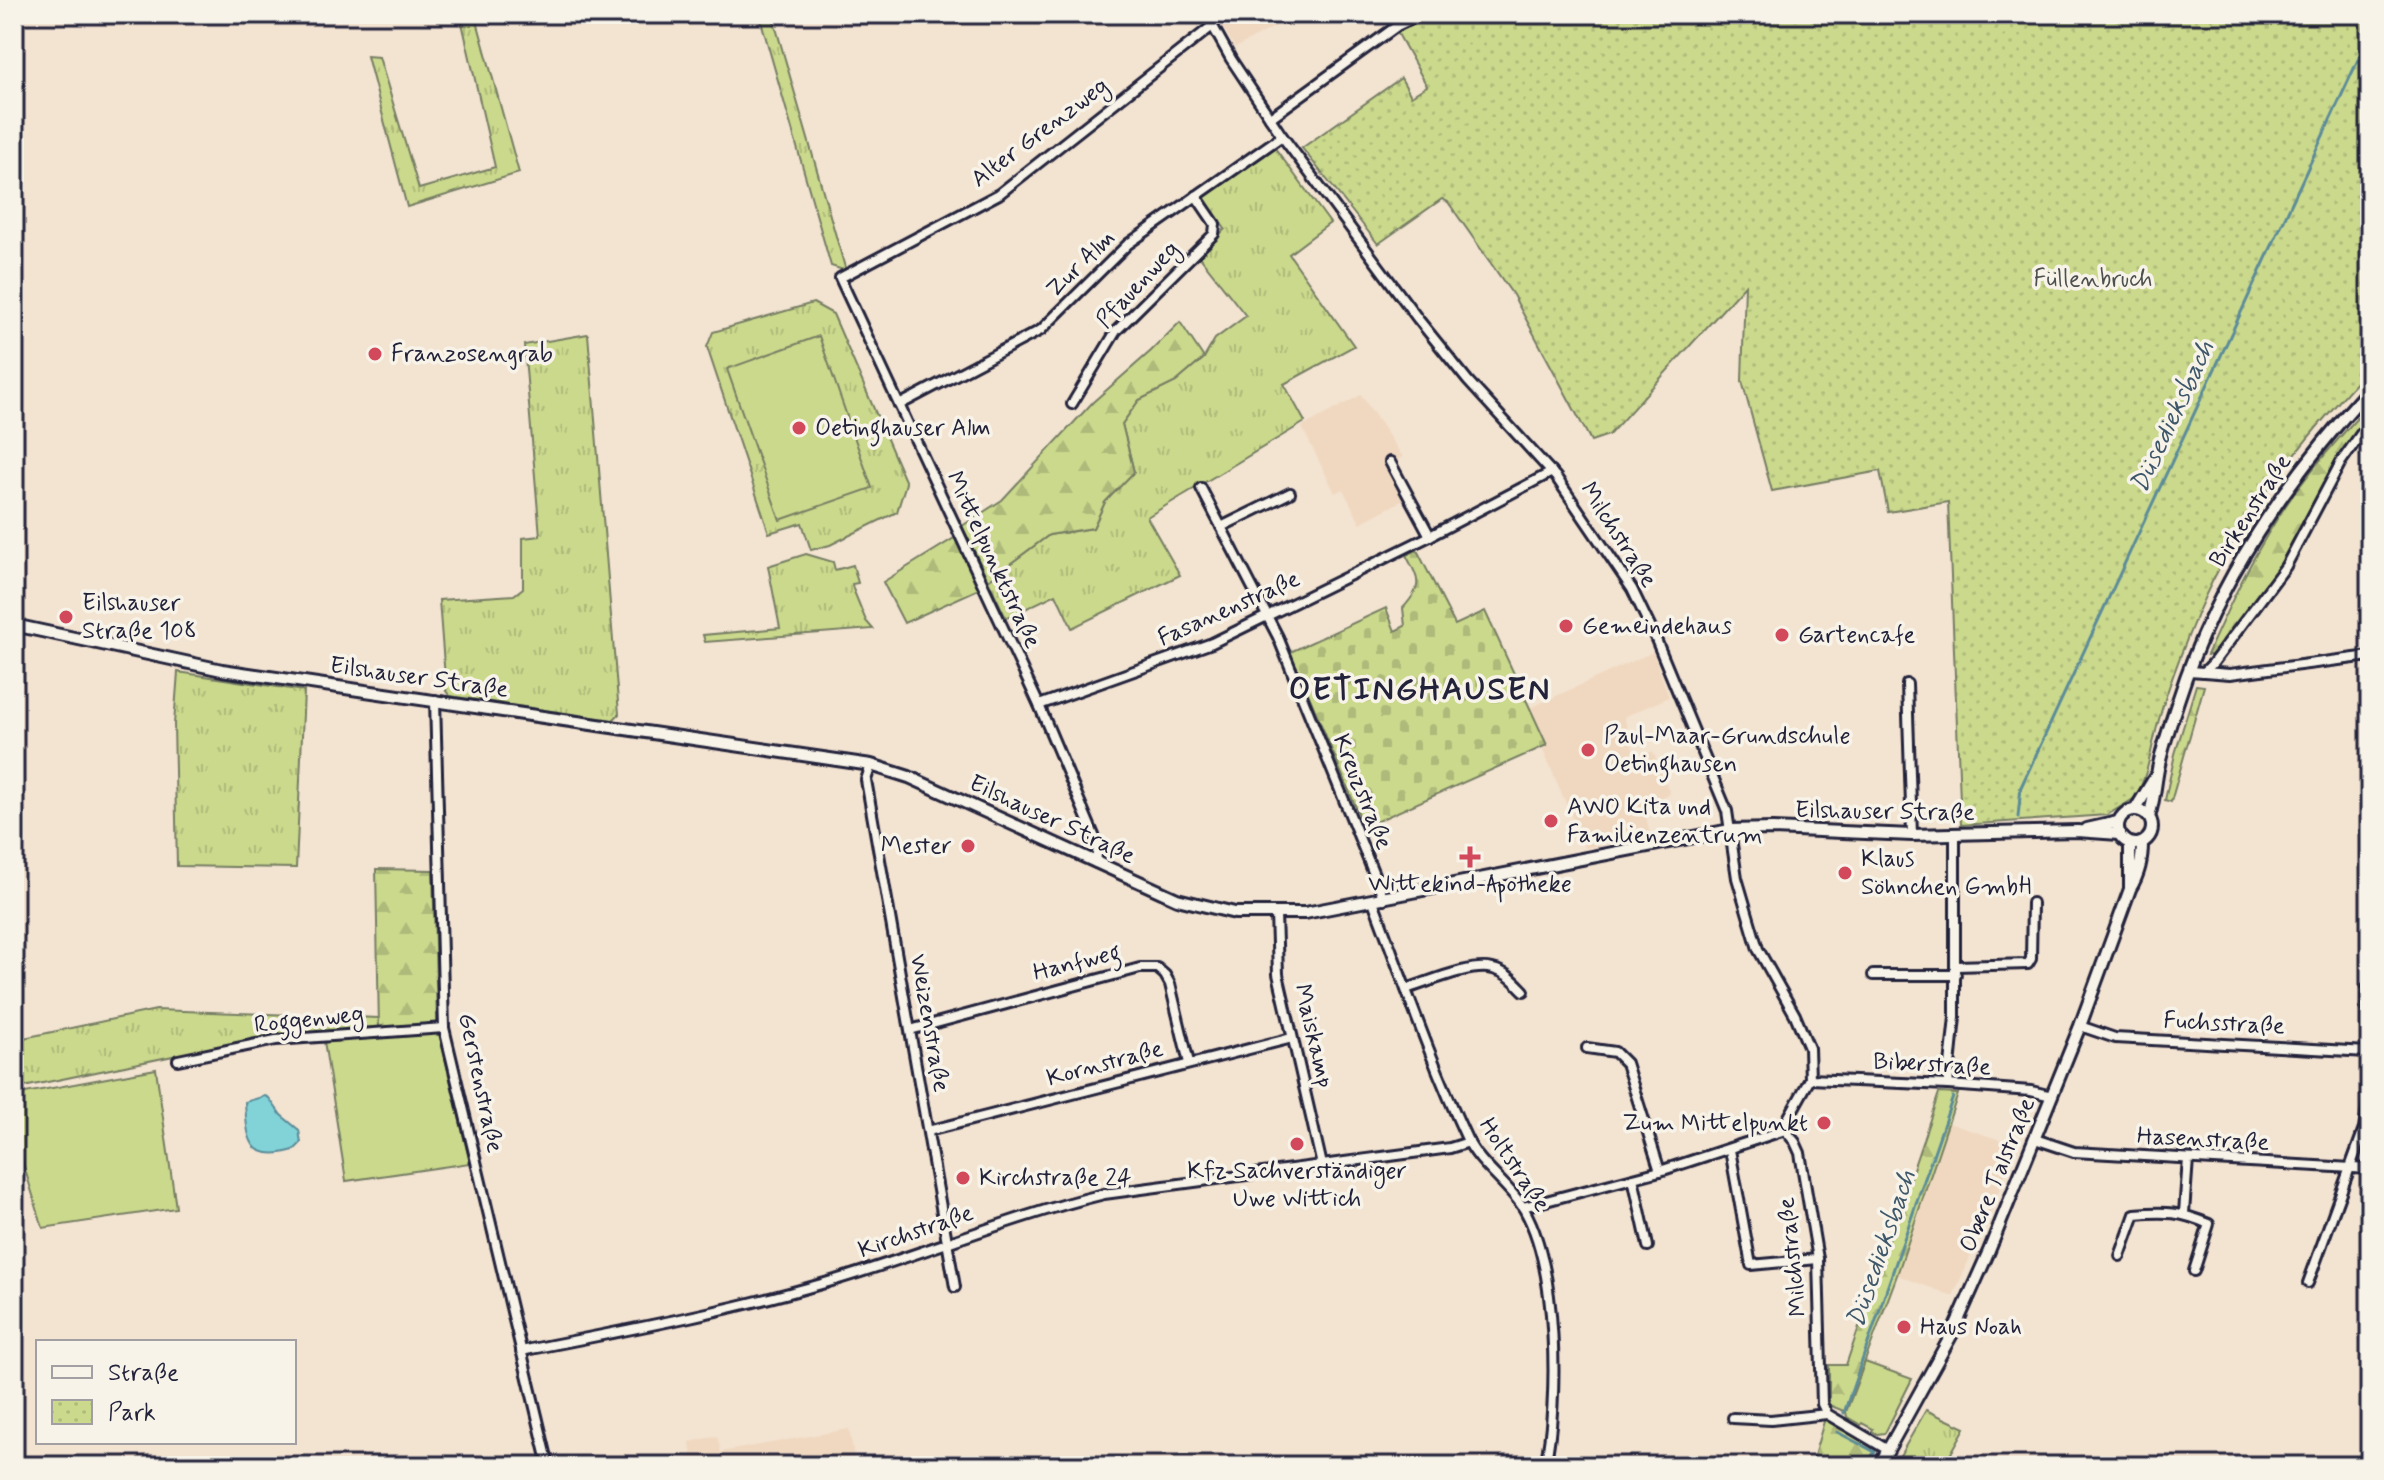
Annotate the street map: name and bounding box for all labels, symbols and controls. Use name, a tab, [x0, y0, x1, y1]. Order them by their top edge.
street label: Alter Grenzweg	[965, 71, 1116, 197]
street label: Zur Alm	[1040, 223, 1122, 305]
street label: Pfauenweg	[1090, 235, 1188, 337]
park label: Füllenbruch	[2033, 264, 2153, 295]
water label: Düsedieksbach	[2123, 335, 2223, 499]
place label: Franzosengrab	[391, 339, 553, 370]
marker: Franzosengrab	[366, 345, 384, 363]
place label: Oetinghauser Alm	[815, 413, 991, 447]
marker: Oetinghauser Alm	[790, 419, 808, 437]
street label: Birkenstraße	[2203, 448, 2299, 574]
street label: Mittelpunktstraße	[938, 466, 1048, 654]
street label: Milchstraße	[1572, 476, 1664, 594]
street label: Fasanenstraße	[1153, 564, 1305, 654]
place label: Eilshauser Straße 108	[82, 588, 197, 647]
marker: Eilshauser Straße 108	[57, 608, 75, 626]
place label: Gemeindehaus	[1582, 611, 1732, 642]
marker: Gemeindehaus	[1557, 617, 1575, 635]
place label: Gartencafe	[1798, 620, 1916, 651]
marker: Gartencafe	[1773, 626, 1791, 644]
street label: Eilshauser Straße	[328, 650, 510, 706]
district label: OETINGHAUSEN	[1289, 669, 1551, 711]
place label: Paul-Maar-Grundschule Oetinghausen	[1604, 721, 1851, 783]
street label: Kreuzstraße	[1325, 730, 1399, 854]
marker: Paul-Maar-Grundschule Oetinghausen	[1579, 741, 1597, 759]
street label: Eilshauser Straße	[964, 768, 1140, 872]
place label: AWO Kita und Familienzentrum	[1567, 792, 1762, 851]
street label: Eilshauser Straße	[1795, 795, 1975, 829]
marker: AWO Kita und Familienzentrum	[1542, 812, 1560, 830]
place label: Mester	[881, 831, 952, 862]
marker: Mester	[959, 837, 977, 855]
place label: Klaus Söhnchen GmbH	[1861, 844, 2031, 903]
marker: Wittekind-Apotheke	[1461, 848, 1479, 866]
marker: Klaus Söhnchen GmbH	[1836, 864, 1854, 882]
place label: Wittekind-Apotheke	[1368, 869, 1572, 903]
street label: Hanfweg	[1030, 937, 1125, 992]
street label: Weizenstraße	[902, 952, 956, 1095]
street label: Maiskamp	[1286, 981, 1340, 1091]
street label: Roggenweg	[253, 999, 366, 1044]
street label: Fuchsstraße	[2162, 1005, 2286, 1043]
street label: Gerstenstraße	[450, 1010, 510, 1156]
street label: Kornstraße	[1043, 1034, 1167, 1094]
street label: Biberstraße	[1872, 1046, 1992, 1084]
street label: Obere Talstraße	[1953, 1093, 2043, 1257]
place label: Zum Mittelpunkt	[1623, 1108, 1808, 1139]
street label: Holtstraße	[1471, 1112, 1557, 1218]
marker: Zum Mittelpunkt	[1815, 1114, 1833, 1132]
street label: Hasenstraße	[2136, 1121, 2270, 1159]
marker: Kfz Sachverständiger Uwe Wittich	[1288, 1135, 1306, 1153]
place label: Kfz Sachverständiger Uwe Wittich	[1187, 1156, 1407, 1215]
place label: Kirchstraße 24	[979, 1163, 1132, 1194]
water label: Düsedieksbach	[1839, 1166, 1925, 1332]
marker: Kirchstraße 24	[954, 1169, 972, 1187]
street label: Milchstraße	[1771, 1196, 1815, 1318]
street label: Kirchstraße	[854, 1198, 978, 1266]
place label: Haus Noah	[1920, 1312, 2022, 1343]
marker: Haus Noah	[1895, 1318, 1913, 1336]
legend	[36, 1340, 296, 1444]
text: Straße	[108, 1358, 179, 1389]
text: Park	[108, 1398, 156, 1429]

